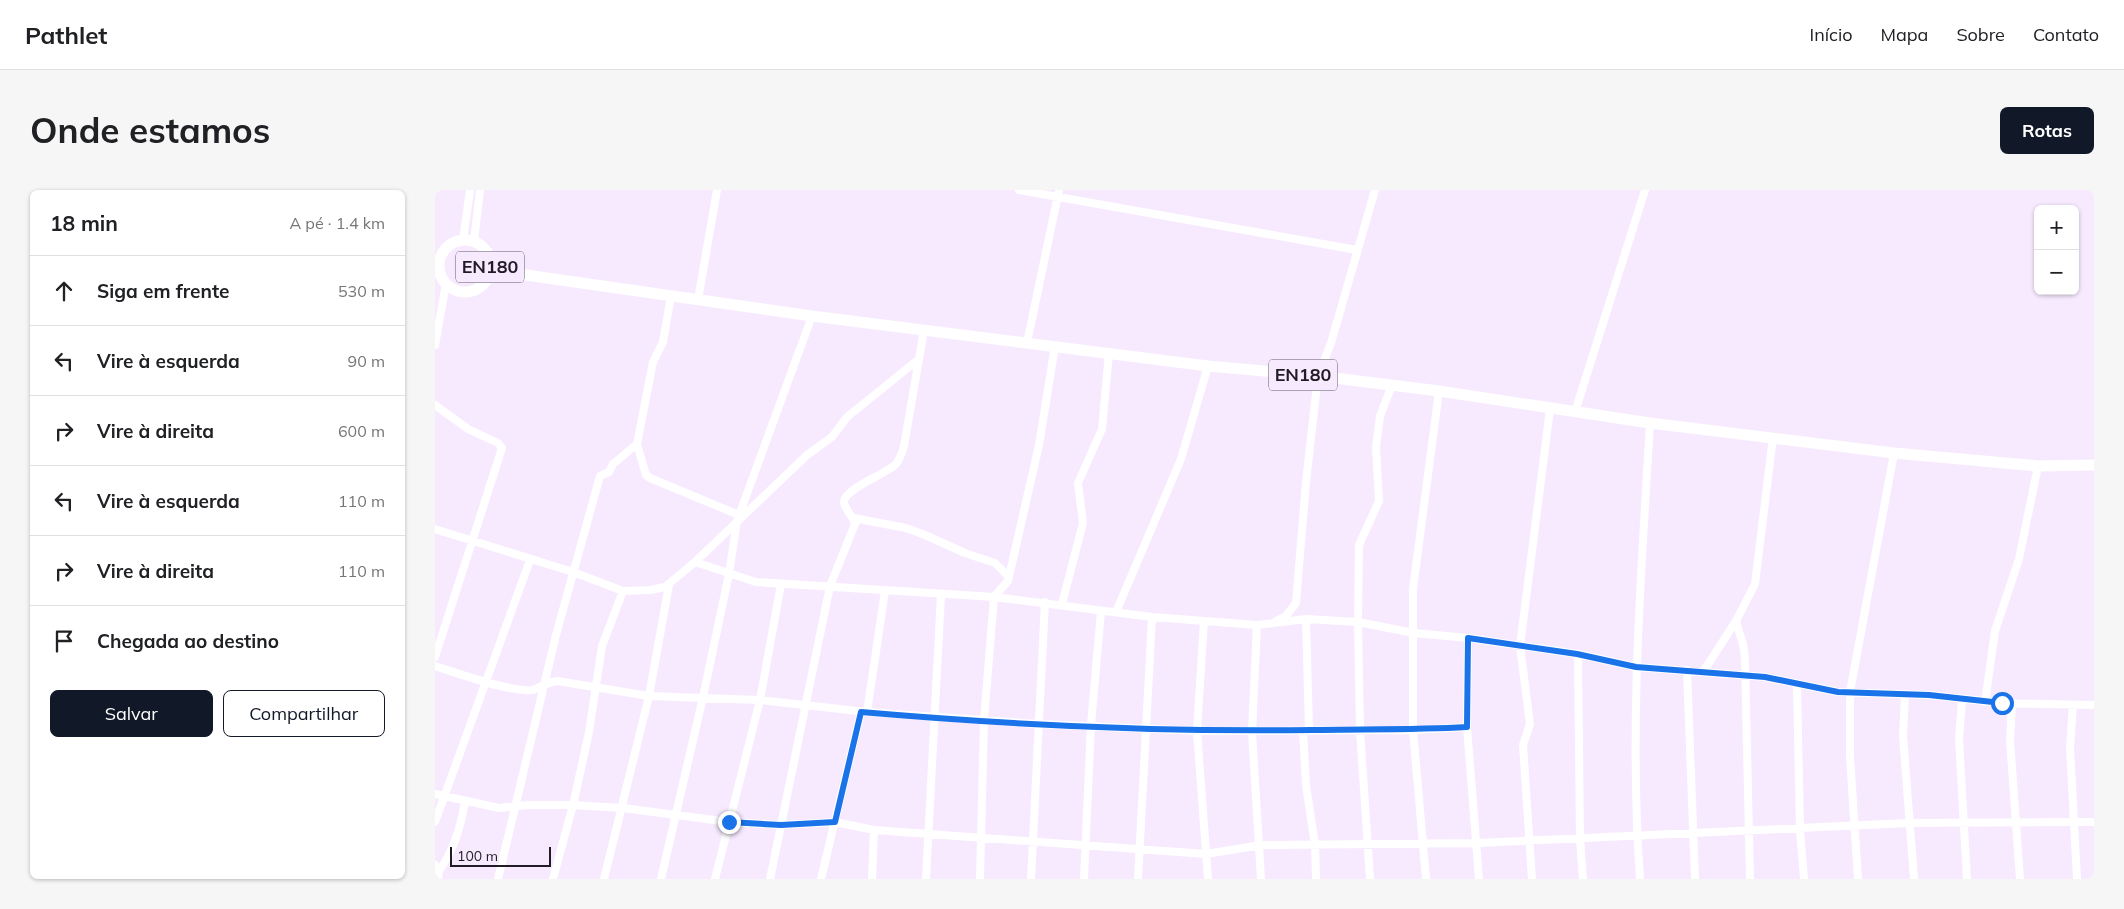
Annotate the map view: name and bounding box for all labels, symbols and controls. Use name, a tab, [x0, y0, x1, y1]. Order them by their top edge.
text: Pathlet	[25, 20, 107, 50]
text: Início	[1810, 23, 1853, 46]
text: Mapa	[1881, 23, 1928, 46]
text: Sobre	[1956, 23, 2005, 46]
text: Contato	[2033, 23, 2099, 46]
button: Rotas	[2000, 107, 2094, 154]
text: Onde estamos	[30, 108, 270, 152]
map controls	[2034, 205, 2079, 295]
button: +	[2034, 205, 2079, 250]
text: 18 min	[50, 210, 118, 236]
text: A pé · 1.4 km	[289, 213, 385, 233]
button: −	[2034, 250, 2079, 295]
road number: EN180	[456, 252, 524, 282]
icon: ahead	[50, 277, 78, 305]
text: Siga em frente	[97, 279, 229, 303]
text: 530 m	[338, 281, 385, 301]
icon: left	[50, 347, 78, 375]
text: Vire à esquerda	[97, 349, 240, 373]
text: 90 m	[348, 351, 385, 371]
road number: EN180	[1269, 360, 1337, 390]
icon: right	[50, 417, 78, 445]
text: Vire à direita	[97, 419, 214, 443]
text: 600 m	[338, 421, 385, 441]
icon: left	[50, 487, 78, 515]
text: Vire à esquerda	[97, 489, 240, 513]
text: 110 m	[338, 491, 385, 511]
icon: right	[50, 557, 78, 585]
text: Vire à direita	[97, 559, 214, 583]
text: 110 m	[338, 561, 385, 581]
icon: arrive	[50, 627, 78, 655]
text: Chegada ao destino	[97, 629, 279, 653]
button: Salvar	[50, 690, 213, 737]
button: Compartilhar	[223, 690, 385, 737]
route start	[1991, 692, 2014, 715]
route end	[718, 811, 741, 834]
scale bar	[450, 844, 551, 867]
text: 100 m	[457, 847, 498, 865]

